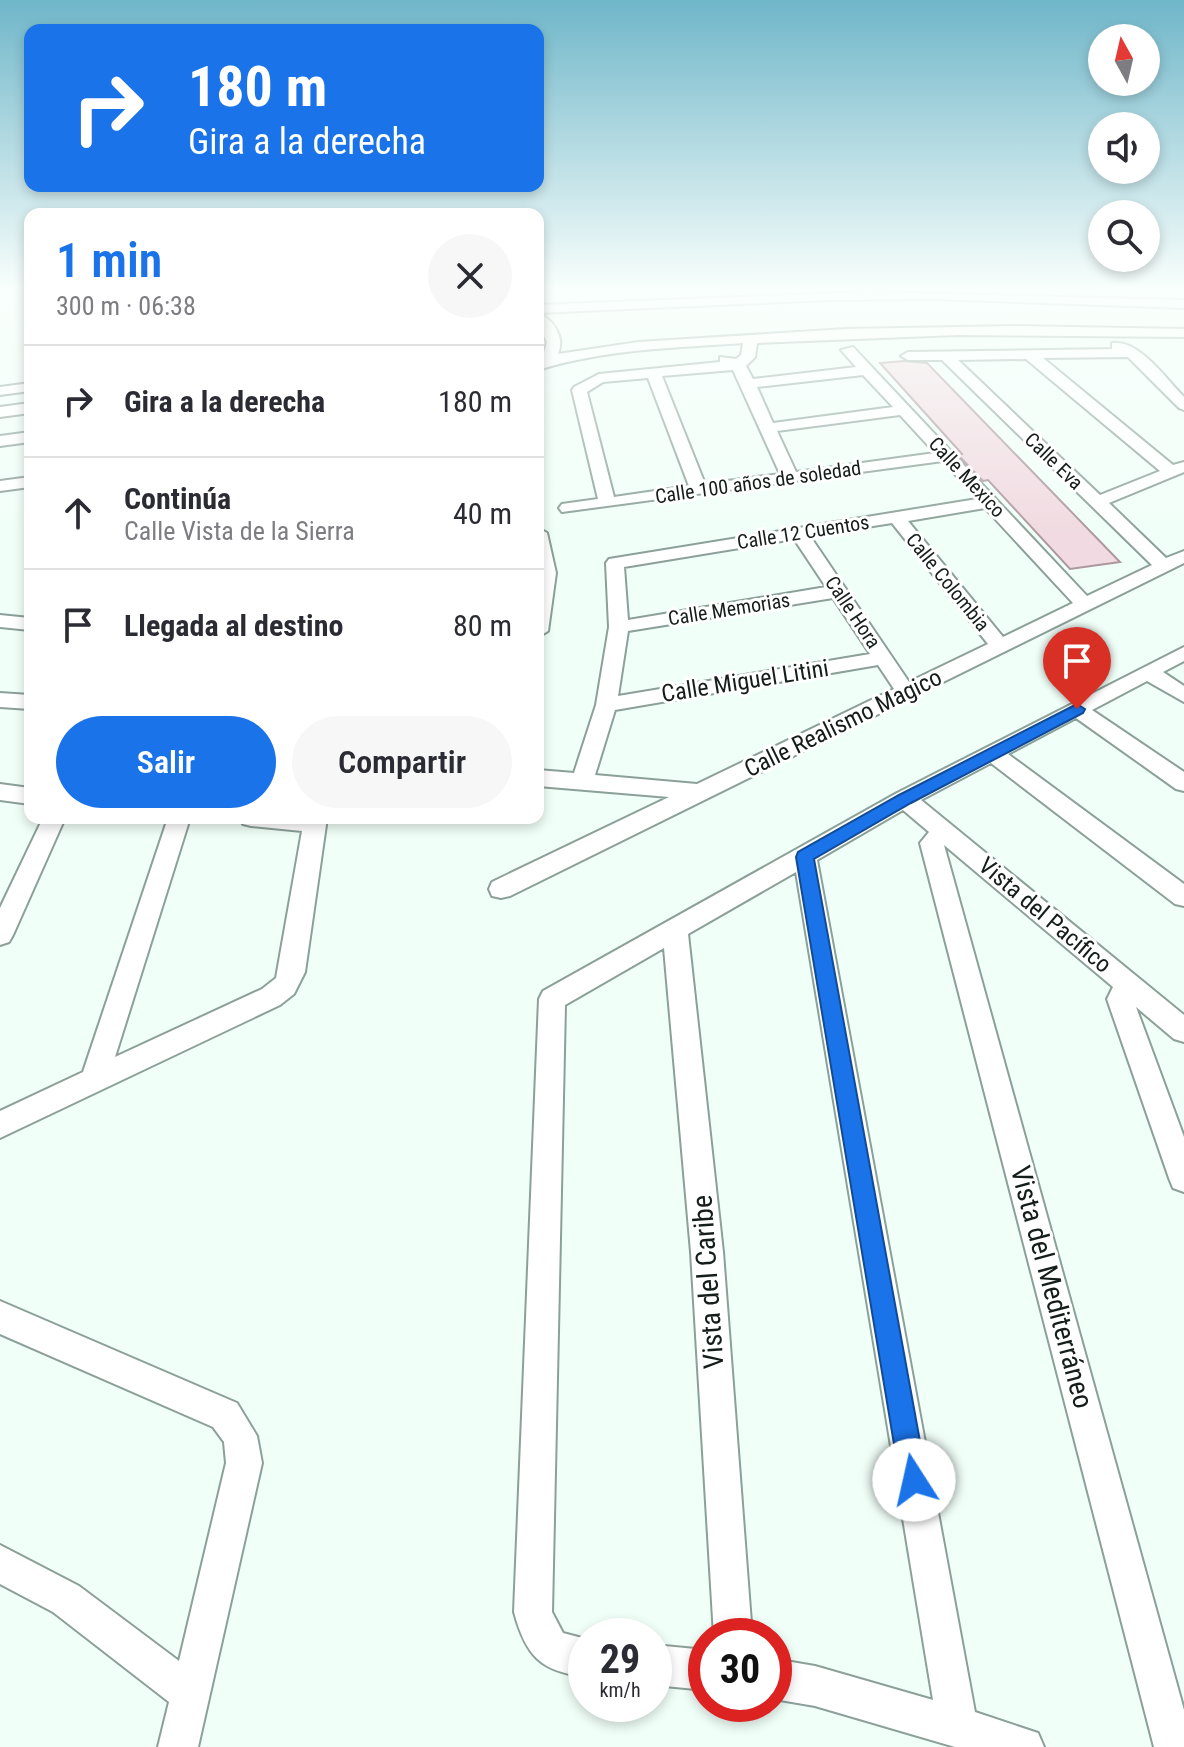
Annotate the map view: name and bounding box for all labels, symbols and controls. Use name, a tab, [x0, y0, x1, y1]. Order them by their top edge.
north arrow	[1088, 24, 1160, 96]
map controls	[1088, 24, 1160, 272]
text: 180 m	[188, 54, 327, 120]
icon: right	[56, 56, 160, 160]
button: sound	[1088, 112, 1160, 184]
text: Gira a la derecha	[188, 121, 426, 163]
button: search	[1088, 200, 1160, 272]
text: 1 min	[56, 232, 162, 289]
button: close	[428, 234, 512, 318]
text: 300 m · 06:38	[56, 291, 196, 321]
icon: right	[56, 379, 100, 423]
text: Gira a la derecha	[124, 384, 325, 419]
text: 180 m	[438, 384, 512, 419]
street label: Calle Eva	[1020, 427, 1088, 495]
street label: Calle Mexico	[924, 432, 1010, 522]
street label: Calle 100 años de soledad	[653, 456, 863, 508]
text: Continúa	[124, 481, 231, 516]
icon: ahead	[56, 491, 100, 535]
text: 40 m	[453, 496, 512, 531]
street label: Calle 12 Cuentos	[735, 510, 871, 554]
text: Calle Vista de la Sierra	[124, 516, 355, 546]
street label: Calle Colombia	[901, 528, 995, 636]
street label: Calle Hora	[820, 571, 886, 653]
street label: Calle Memorias	[666, 588, 792, 630]
icon: arrive	[56, 603, 100, 647]
text: Llegada al destino	[124, 608, 343, 643]
text: 80 m	[453, 608, 512, 643]
pin	[1043, 627, 1111, 709]
icon: arrive	[1055, 639, 1099, 683]
street label: Calle Miguel Litini	[659, 654, 831, 708]
street label: Calle Realismo Magico	[740, 663, 946, 783]
button: Salir	[56, 716, 276, 808]
button: Compartir	[292, 716, 512, 808]
street label: Vista del Pacífico	[973, 851, 1117, 979]
street label: Vista del Mediterráneo	[1004, 1162, 1100, 1412]
street label: Vista del Caribe	[685, 1194, 731, 1370]
position arrow	[872, 1438, 956, 1522]
speed limit sign: 30	[688, 1618, 792, 1722]
text: 29	[600, 1636, 640, 1683]
text: km/h	[599, 1678, 641, 1702]

